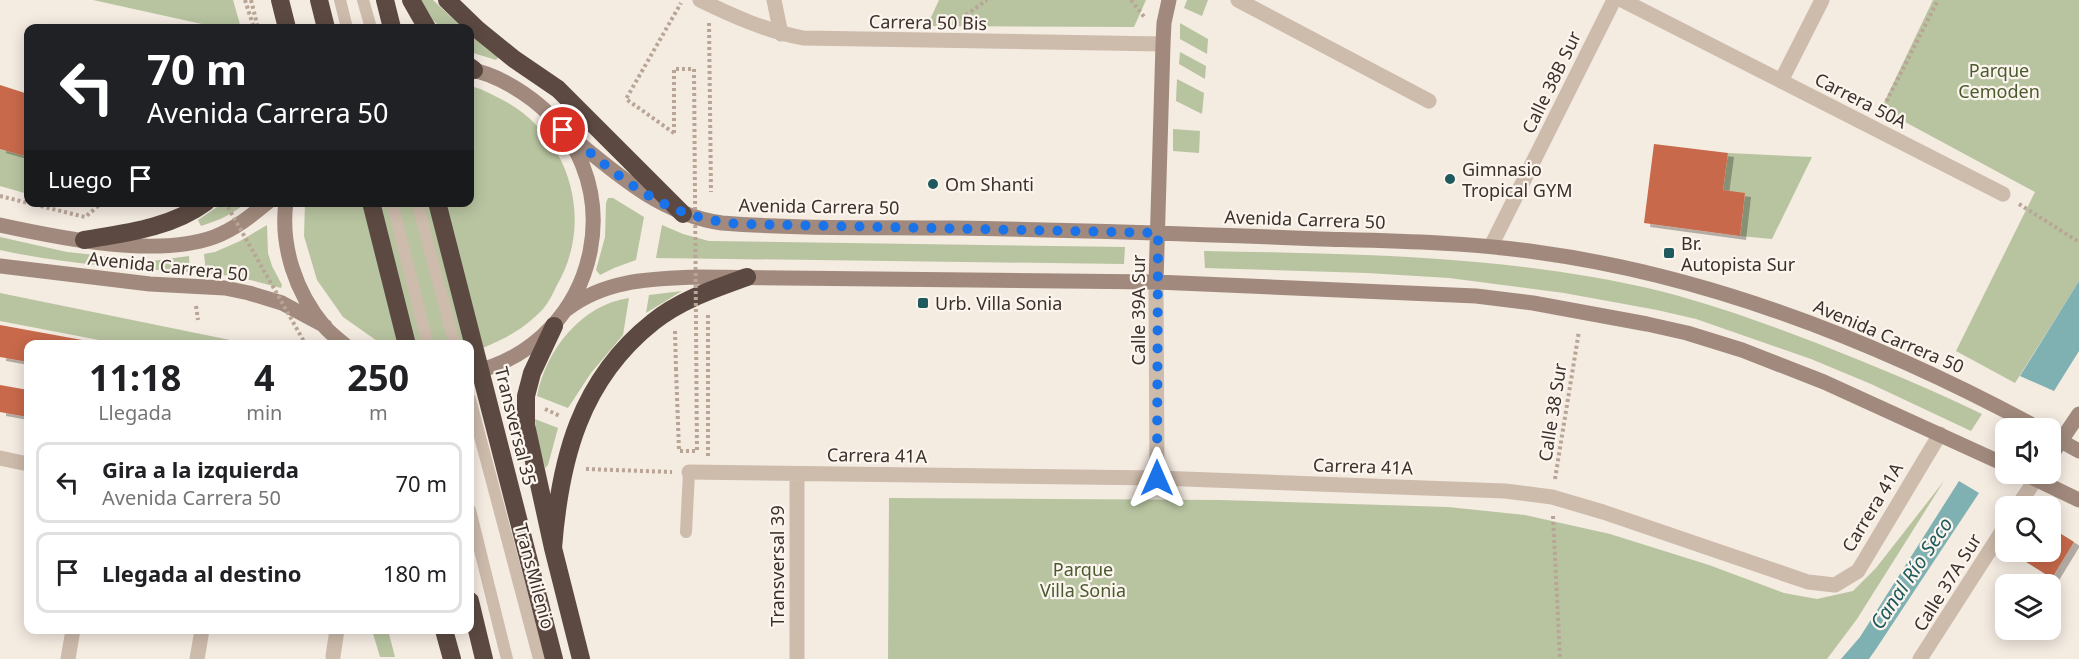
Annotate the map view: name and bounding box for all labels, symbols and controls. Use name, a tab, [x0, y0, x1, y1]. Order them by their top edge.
street label: Carrera 50 Bis	[869, 9, 987, 35]
street label: Calle 38B Sur	[1516, 26, 1586, 137]
text: 70 m	[147, 40, 247, 97]
icon: left	[48, 48, 126, 126]
park label: Parque Cemoden	[1958, 58, 2040, 103]
street label: Carrera 50A	[1811, 67, 1911, 134]
text: Avenida Carrera 50	[147, 94, 389, 131]
pin	[537, 104, 588, 155]
icon: arrive	[546, 113, 579, 146]
place label: Gimnasio Tropical GYM	[1462, 157, 1572, 202]
icon: arrive	[124, 162, 157, 195]
text: Luego	[48, 164, 112, 194]
place label: Om Shanti	[945, 172, 1034, 196]
marker: Gimnasio Tropical GYM	[1443, 172, 1457, 186]
marker: Om Shanti	[926, 177, 940, 191]
street label: Avenida Carrera 50	[738, 193, 900, 219]
street label: Avenida Carrera 50	[1224, 204, 1386, 234]
place label: Br. Autopista Sur	[1681, 231, 1796, 276]
street label: Avenida Carrera 50	[87, 246, 249, 286]
marker: Br. Autopista Sur	[1662, 246, 1676, 260]
street label: Calle 39A Sur	[1126, 254, 1150, 365]
place label: Urb. Villa Sonia	[935, 291, 1062, 315]
street label: Avenida Carrera 50	[1810, 294, 1968, 378]
marker: Urb. Villa Sonia	[916, 296, 930, 310]
text: 11:18	[89, 353, 181, 402]
text: 4	[254, 353, 275, 402]
text: 250	[347, 353, 409, 402]
street label: Calle 38 Sur	[1532, 361, 1572, 463]
street label: Transversal 35	[490, 364, 542, 488]
text: Llegada	[98, 399, 172, 426]
text: min	[246, 399, 282, 426]
text: m	[369, 399, 388, 426]
map controls	[1995, 418, 2061, 640]
button: sound	[1995, 418, 2061, 484]
street label: Carrera 41A	[827, 442, 928, 468]
position arrow	[1125, 446, 1189, 510]
street label: Carrera 41A	[1313, 452, 1414, 480]
text: Gira a la izquierda	[102, 454, 299, 484]
street label: Carrera 41A	[1836, 458, 1908, 556]
icon: left	[51, 466, 84, 499]
text: 70 m	[396, 468, 447, 498]
text: Avenida Carrera 50	[102, 484, 281, 511]
button: search	[1995, 496, 2061, 562]
street label: Transversal 39	[765, 505, 789, 627]
water label: Canal Río Seco	[1863, 512, 1959, 634]
street label: TransMilenio	[509, 521, 561, 631]
street label: Calle 37A Sur	[1907, 528, 1987, 635]
icon: arrive	[51, 556, 84, 589]
park label: Parque Villa Sonia	[1040, 557, 1126, 602]
text: Llegada al destino	[102, 558, 302, 588]
text: 180 m	[383, 558, 447, 588]
button: layers	[1995, 574, 2061, 640]

